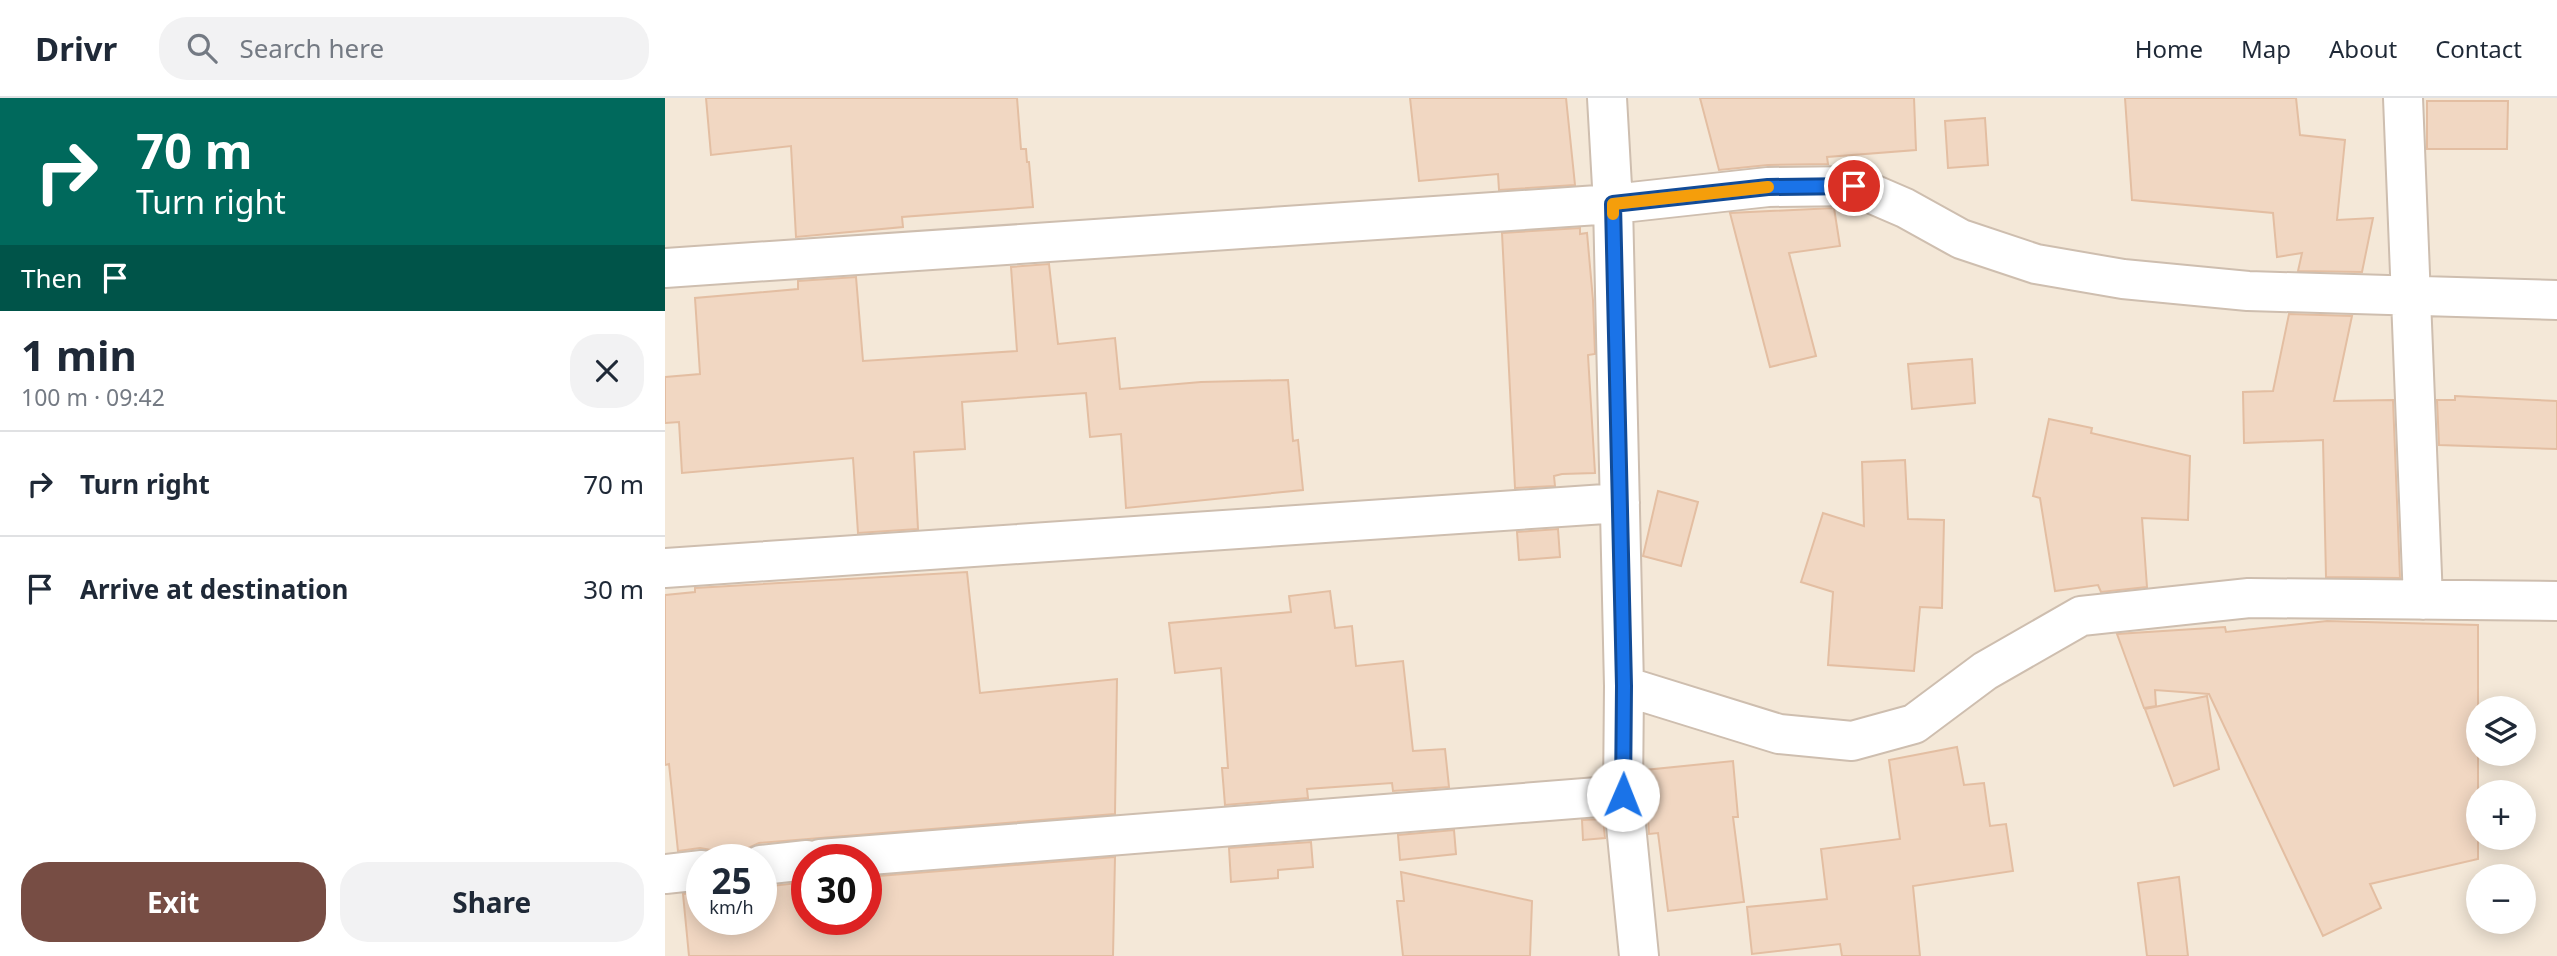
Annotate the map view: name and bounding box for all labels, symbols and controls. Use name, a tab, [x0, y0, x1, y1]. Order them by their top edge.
search box	[159, 17, 649, 80]
text: Drivr	[35, 26, 117, 71]
icon: search	[183, 29, 221, 67]
text: Search here	[239, 30, 384, 66]
text: Home	[2135, 32, 2203, 65]
text: Map	[2241, 32, 2291, 65]
text: About	[2329, 32, 2397, 65]
text: Contact	[2435, 32, 2522, 65]
text: 70 m	[136, 117, 253, 183]
icon: right	[21, 126, 112, 217]
pin	[1824, 156, 1884, 216]
icon: arrive	[1835, 167, 1873, 205]
text: Turn right	[136, 180, 286, 223]
icon: arrive	[96, 259, 134, 297]
text: Then	[21, 260, 82, 296]
text: 1 min	[21, 326, 137, 383]
button: close	[570, 334, 644, 408]
text: 100 m · 09:42	[21, 381, 165, 413]
icon: right	[21, 465, 59, 503]
text: Turn right	[80, 466, 210, 502]
text: 70 m	[583, 466, 644, 502]
icon: arrive	[21, 570, 59, 608]
text: Arrive at destination	[80, 571, 349, 607]
text: 30 m	[583, 571, 644, 607]
map controls	[2466, 696, 2536, 934]
button: layers	[2466, 696, 2536, 766]
position arrow	[1586, 758, 1660, 832]
button: +	[2466, 780, 2536, 850]
speed limit sign: 30	[791, 844, 882, 935]
text: 25	[711, 857, 752, 904]
button: Exit	[21, 862, 326, 942]
button: Share	[340, 862, 644, 942]
button: −	[2466, 864, 2536, 934]
text: km/h	[709, 895, 754, 919]

